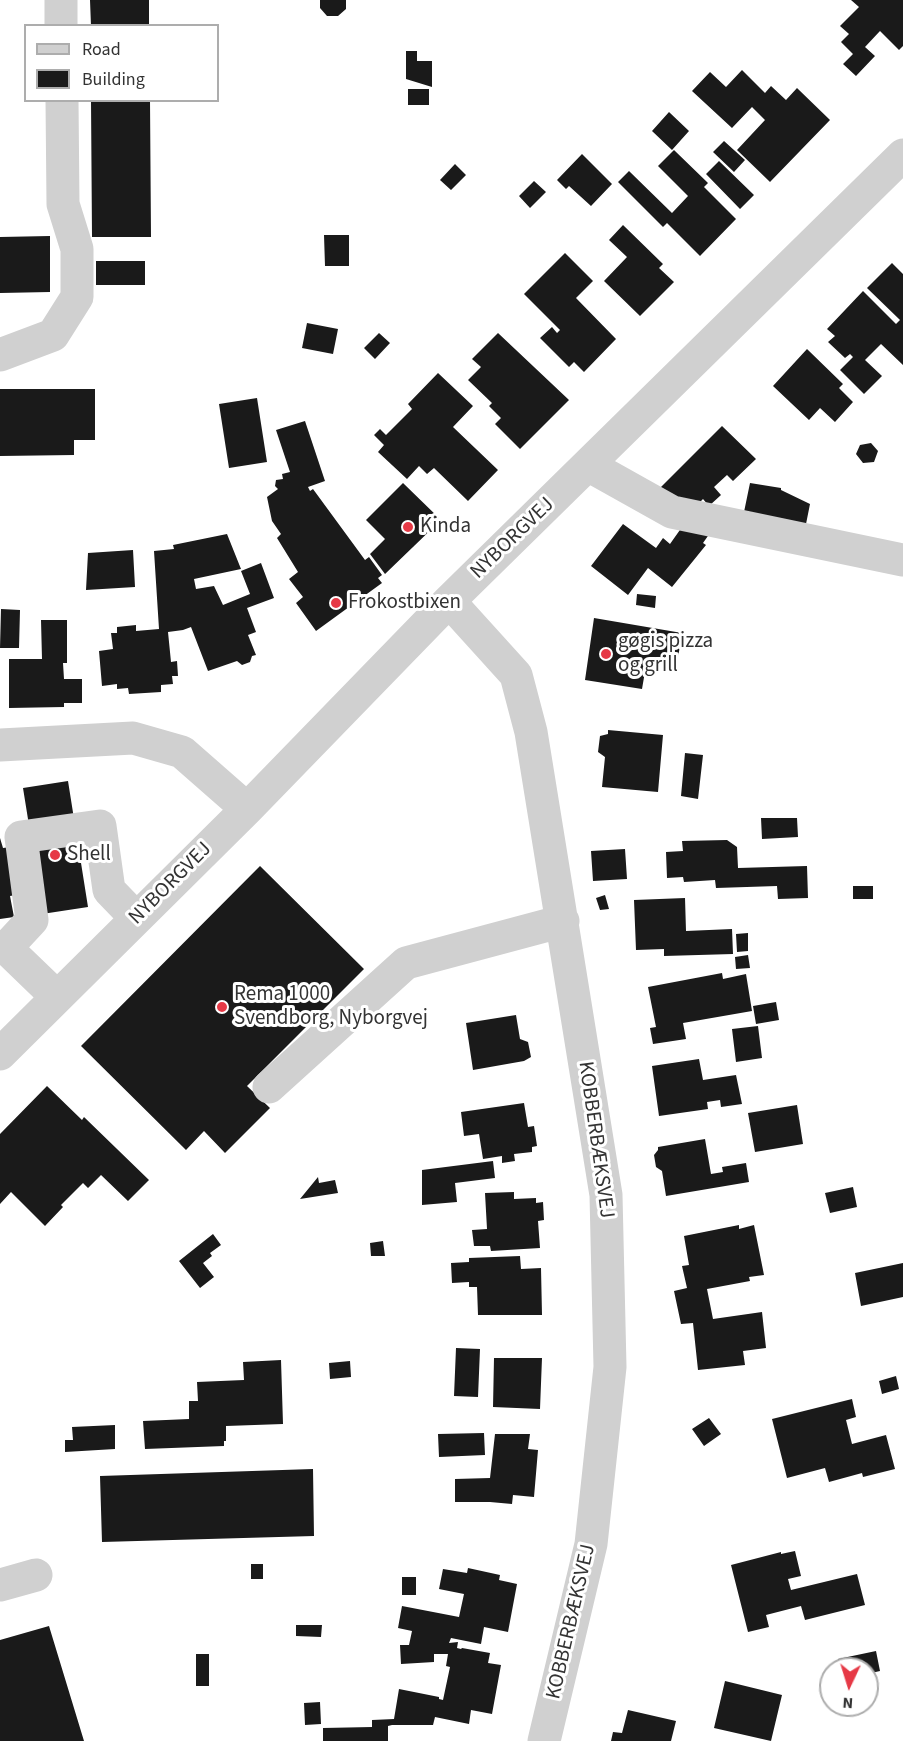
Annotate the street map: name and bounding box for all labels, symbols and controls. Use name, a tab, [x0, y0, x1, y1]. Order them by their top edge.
legend	[24, 24, 219, 102]
text: Road	[82, 37, 121, 62]
text: Building	[82, 67, 145, 92]
street label: NYBORGVEJ	[466, 493, 560, 585]
place label: Kinda	[420, 514, 471, 540]
marker: Kinda	[401, 520, 415, 534]
place label: Frokostbixen	[348, 590, 461, 616]
marker: Frokostbixen	[329, 596, 343, 610]
place label: gøgis pizza og grill	[618, 629, 713, 679]
marker: gøgis pizza og grill	[599, 647, 613, 661]
street label: NYBORGVEJ	[124, 837, 218, 931]
place label: Shell	[67, 842, 111, 868]
marker: Shell	[48, 848, 62, 862]
place label: Rema 1000 Svendborg, Nyborgvej	[234, 982, 428, 1032]
marker: Rema 1000 Svendborg, Nyborgvej	[215, 1000, 229, 1014]
street label: KOBBERBÆKSVEJ	[572, 1060, 618, 1220]
street label: KOBBERBÆKSVEJ	[542, 1542, 602, 1702]
north arrow	[819, 1657, 879, 1717]
text: N	[842, 1692, 854, 1714]

